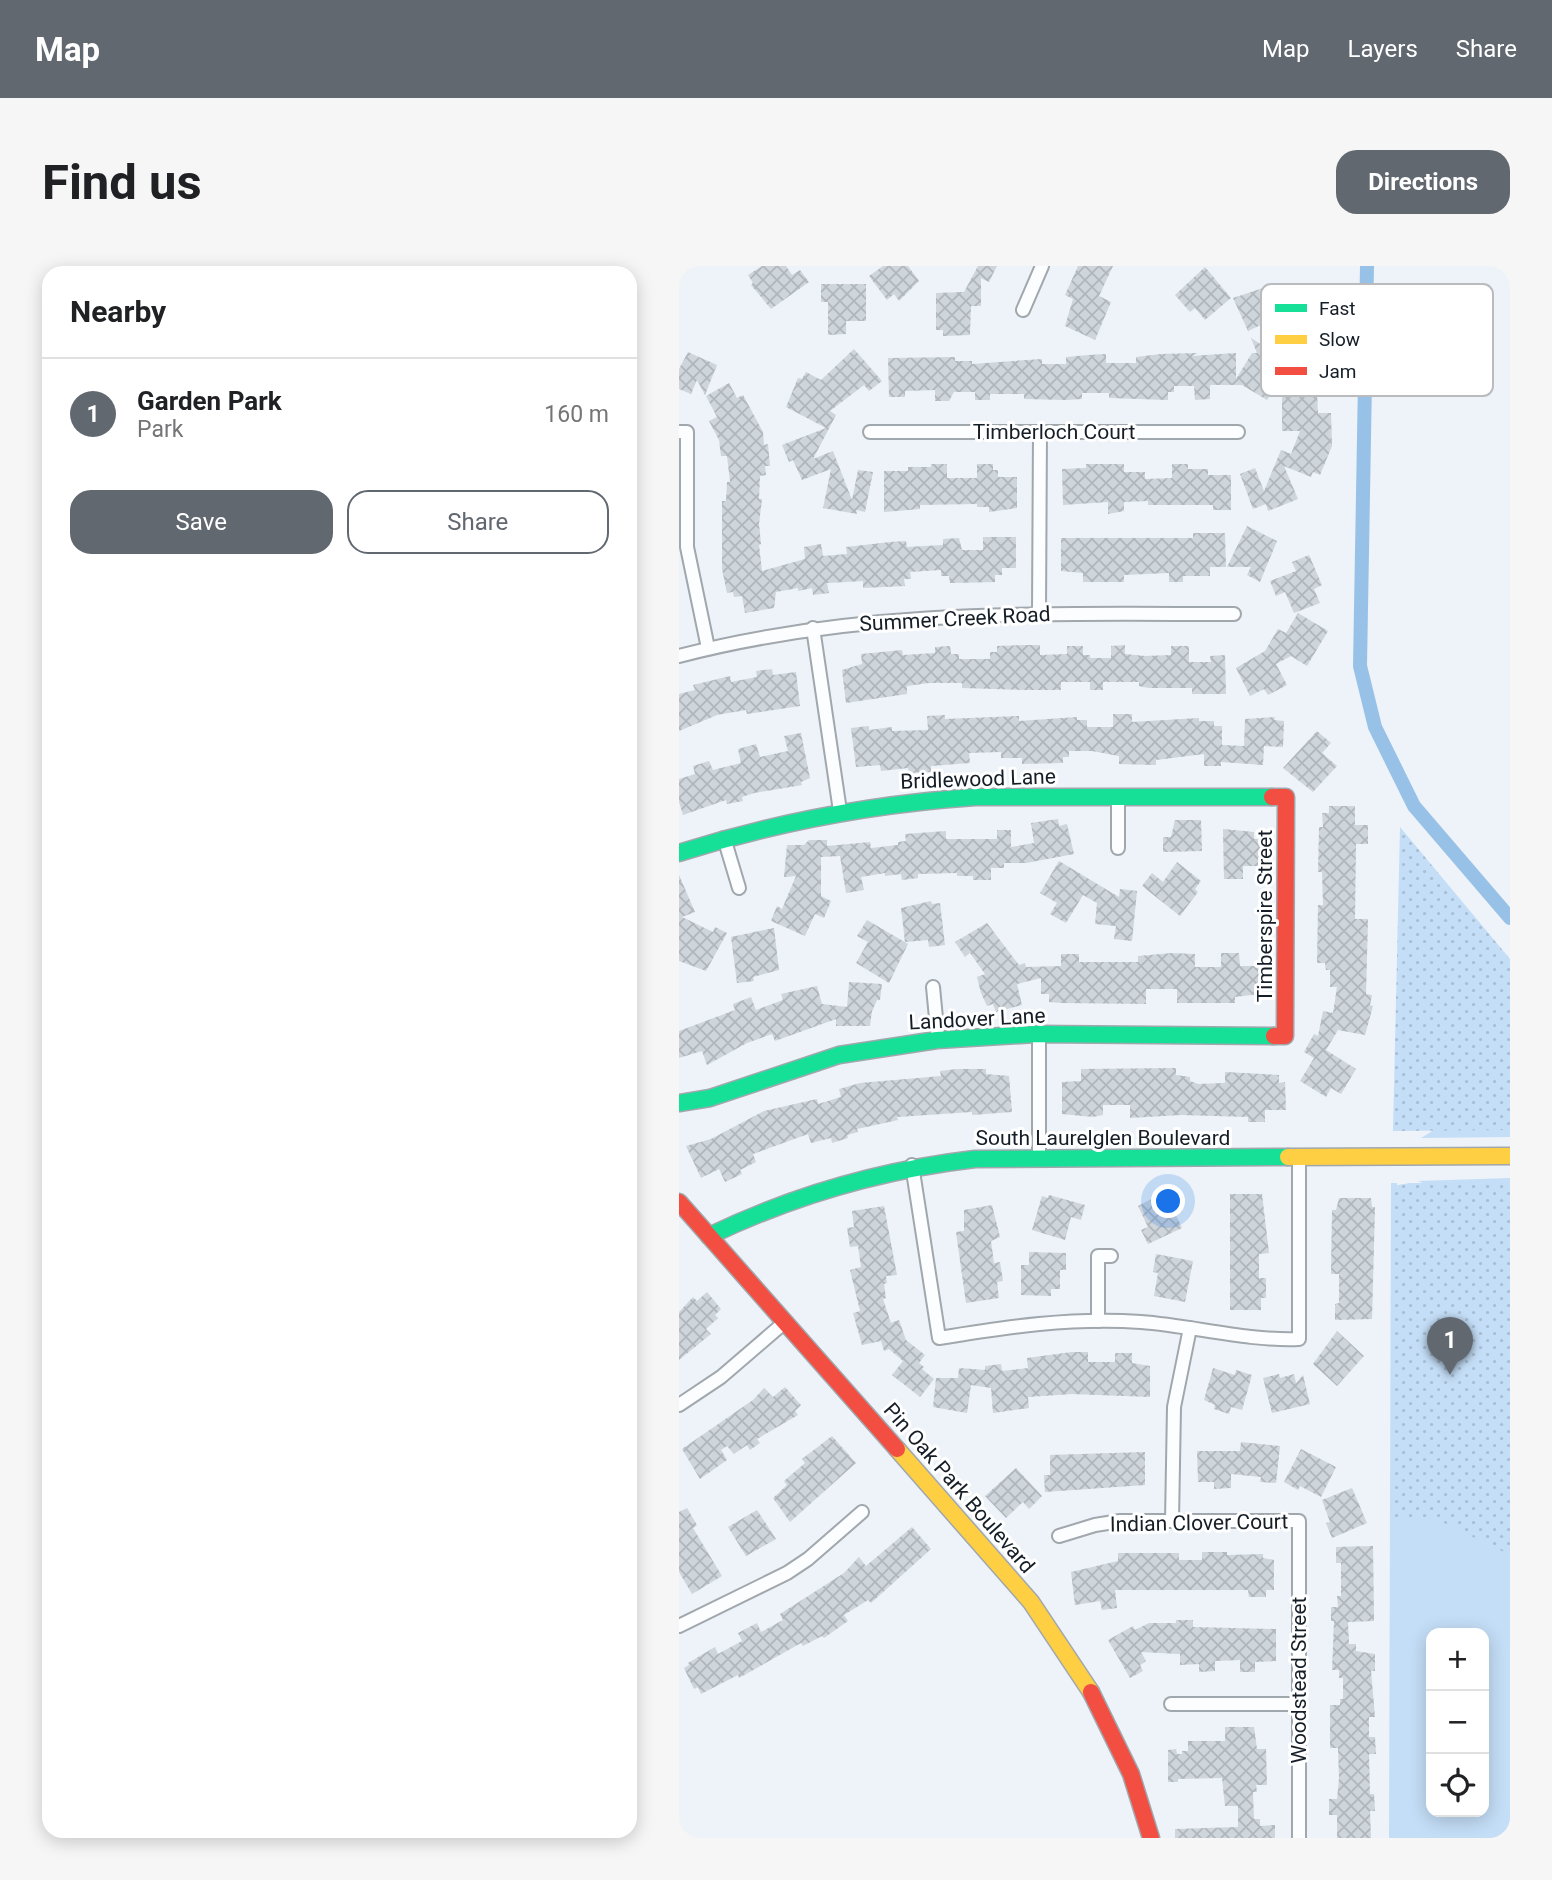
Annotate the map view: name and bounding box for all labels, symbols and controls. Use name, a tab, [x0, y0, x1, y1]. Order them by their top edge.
text: Map	[35, 30, 100, 69]
text: Map	[1262, 35, 1310, 63]
text: Layers	[1348, 35, 1418, 63]
text: Share	[1456, 35, 1517, 63]
button: Directions	[1336, 150, 1510, 214]
text: Find us	[42, 154, 202, 211]
legend	[1261, 284, 1493, 396]
text: Nearby	[70, 294, 166, 329]
text: Fast	[1319, 297, 1356, 320]
text: Slow	[1319, 328, 1360, 351]
text: Jam	[1319, 360, 1356, 383]
text: Garden Park	[137, 386, 282, 416]
text: 1	[86, 401, 100, 428]
text: 160 m	[544, 401, 609, 428]
text: Park	[137, 416, 183, 443]
street label: Timberloch Court	[973, 420, 1135, 444]
button: Save	[70, 490, 333, 554]
button: Share	[347, 490, 609, 554]
street label: Summer Creek Road	[859, 602, 1051, 636]
street label: Bridlewood Lane	[900, 764, 1056, 794]
street label: Timberspire Street	[1253, 830, 1277, 1002]
street label: Landover Lane	[908, 1003, 1046, 1035]
street label: South Laurelglen Boulevard	[976, 1126, 1230, 1150]
your location	[1151, 1184, 1185, 1218]
pin: 1	[1427, 1317, 1473, 1375]
street label: Pin Oak Park Boulevard	[879, 1398, 1039, 1578]
street label: Indian Clover Court	[1110, 1509, 1288, 1537]
street label: Woodstead Street	[1287, 1596, 1311, 1763]
map controls	[1426, 1628, 1489, 1817]
button: +	[1426, 1628, 1489, 1691]
button: −	[1426, 1691, 1489, 1754]
button: locate	[1426, 1754, 1489, 1817]

